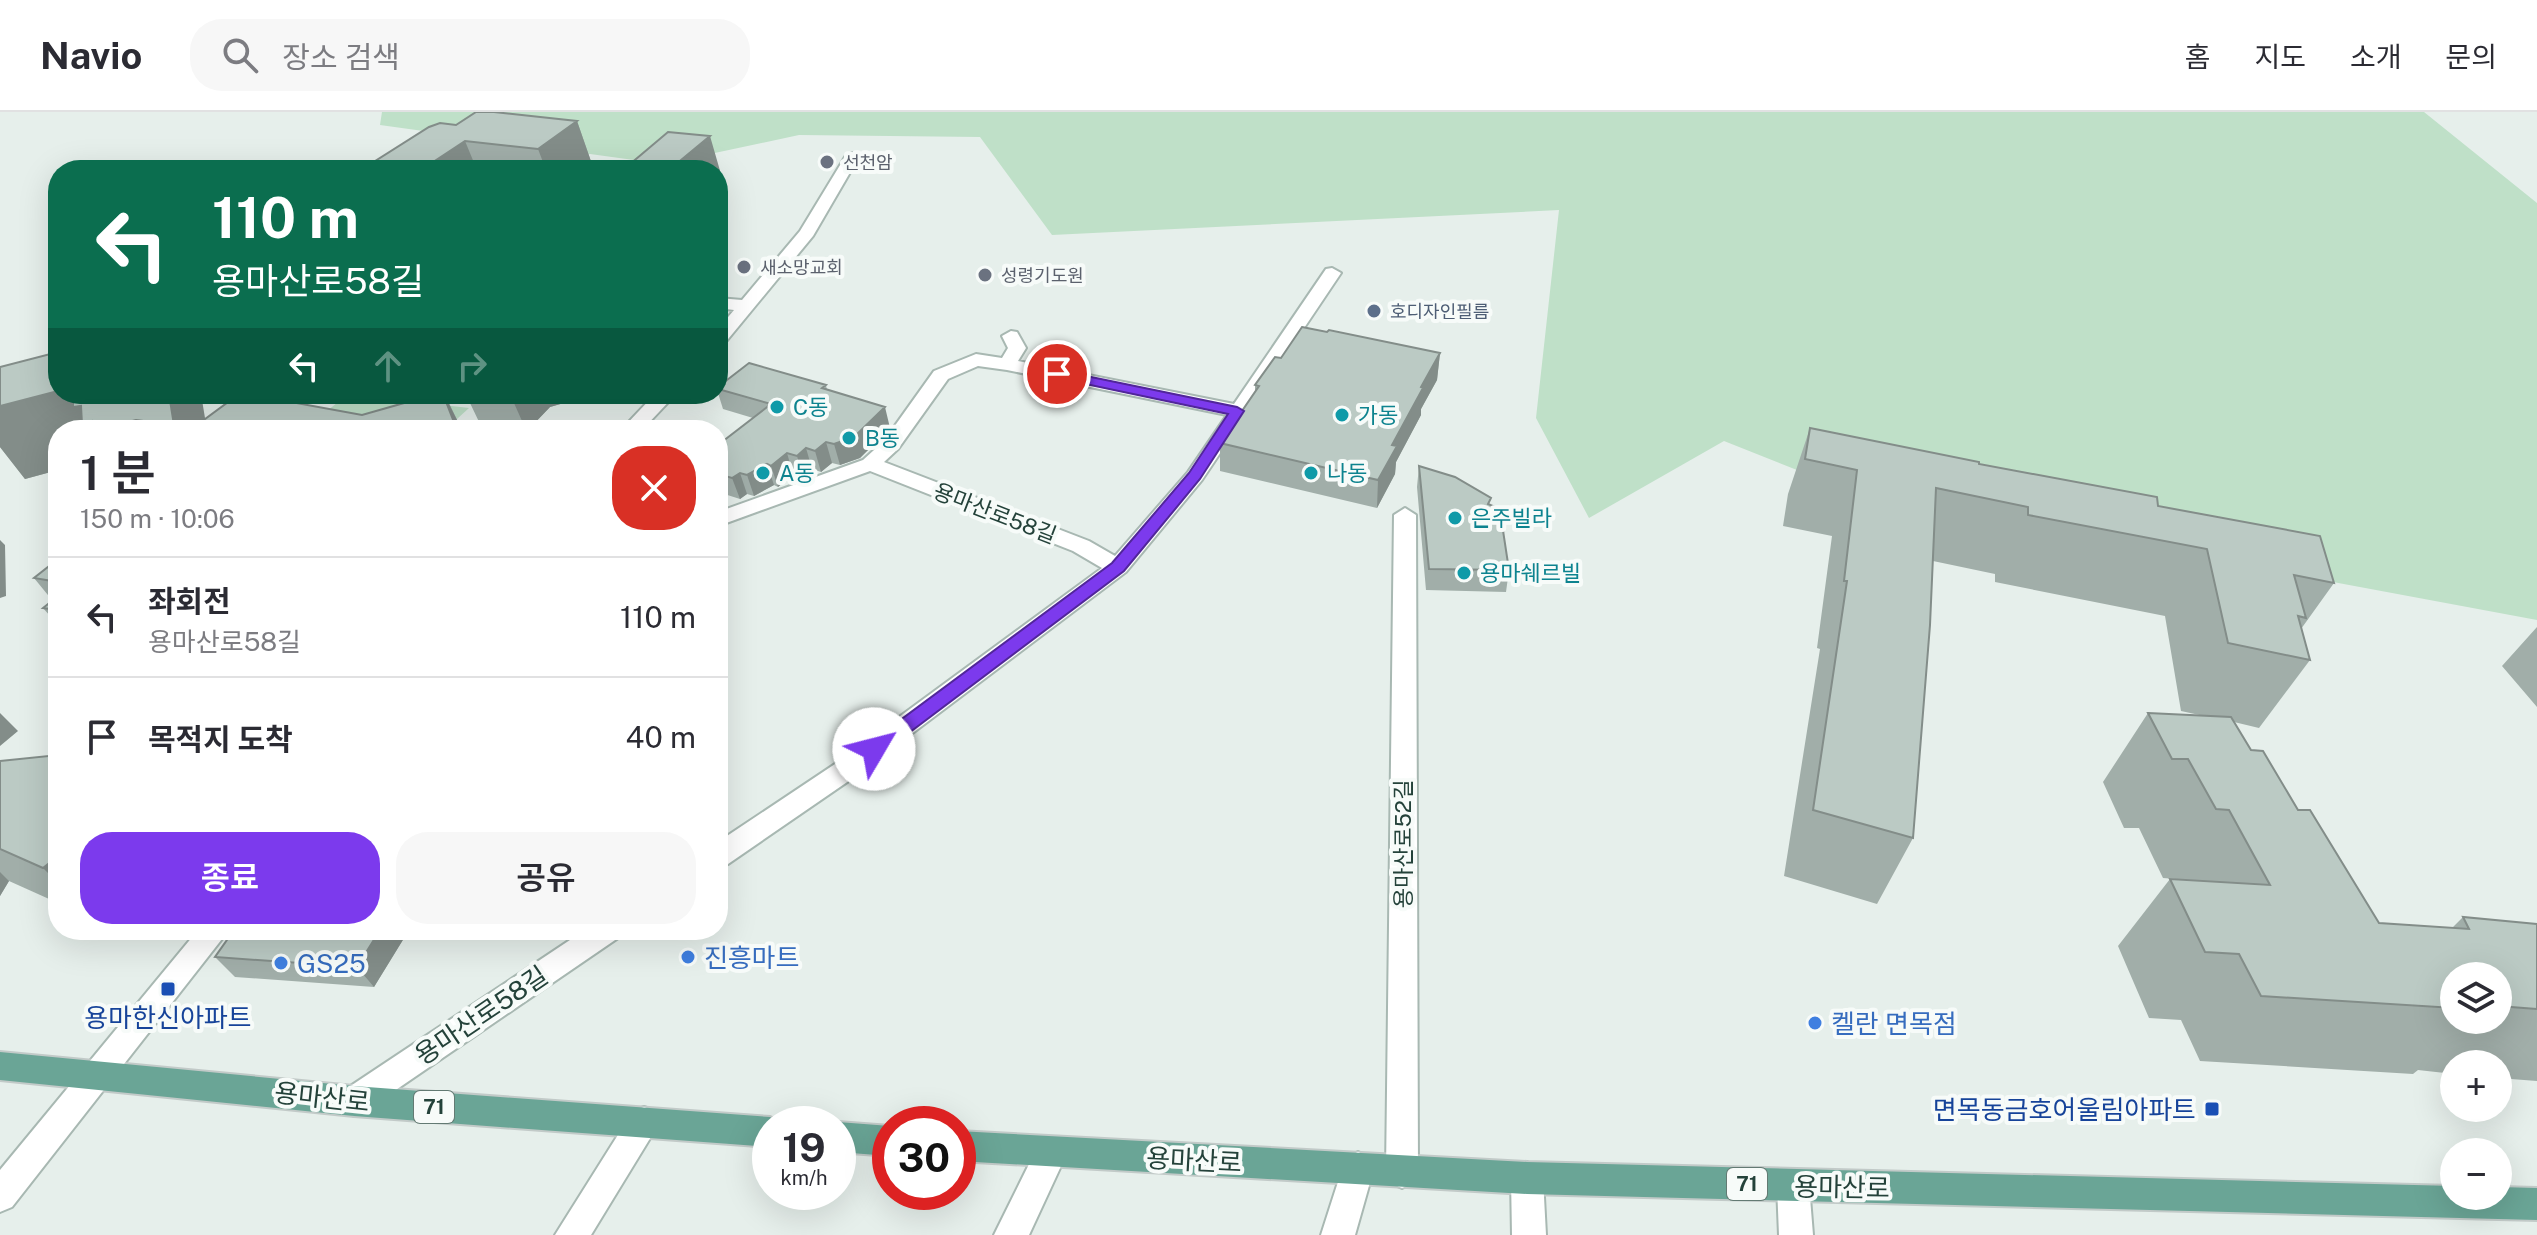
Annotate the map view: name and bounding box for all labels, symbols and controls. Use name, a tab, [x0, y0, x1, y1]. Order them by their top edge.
search box	[190, 19, 750, 91]
text: Navio	[40, 33, 142, 78]
icon: search	[218, 33, 262, 77]
text: 장소 검색	[282, 39, 400, 75]
text: 홈	[2185, 40, 2210, 73]
text: 지도	[2254, 40, 2306, 73]
text: 소개	[2350, 40, 2401, 73]
text: 문의	[2445, 40, 2497, 73]
place label: 선천암	[843, 152, 893, 173]
marker: 선천암	[818, 153, 836, 171]
text: 110 m	[212, 185, 359, 251]
icon: left	[80, 192, 184, 296]
place label: 새소망교회	[760, 257, 843, 278]
marker: 새소망교회	[735, 258, 753, 276]
text: 용마산로58길	[212, 260, 424, 302]
place label: 성령기도원	[1001, 265, 1084, 286]
marker: 성령기도원	[976, 266, 994, 284]
place label: 호디자인필름	[1390, 301, 1489, 322]
marker: 호디자인필름	[1365, 302, 1383, 320]
pin	[1023, 340, 1091, 408]
icon: left	[282, 344, 326, 388]
icon: ahead	[366, 344, 410, 388]
icon: right	[450, 344, 494, 388]
icon: arrive	[1035, 352, 1079, 396]
place label: C동	[793, 394, 828, 420]
marker: C동	[768, 398, 786, 416]
place label: 가동	[1358, 402, 1398, 428]
marker: 가동	[1333, 406, 1351, 424]
place label: B동	[865, 425, 900, 451]
marker: B동	[840, 429, 858, 447]
text: 1 분	[80, 444, 155, 501]
button: close	[612, 446, 696, 530]
place label: A동	[779, 460, 815, 486]
place label: 나동	[1327, 460, 1367, 486]
marker: A동	[754, 464, 772, 482]
marker: 나동	[1302, 464, 1320, 482]
street label: 용마산로58길	[930, 478, 1060, 548]
text: 150 m · 10:06	[80, 503, 235, 534]
place label: 은주빌라	[1471, 505, 1552, 531]
marker: 은주빌라	[1446, 509, 1464, 527]
place label: 용마쉐르빌	[1480, 560, 1581, 586]
marker: 용마쉐르빌	[1455, 564, 1473, 582]
text: 좌회전	[148, 583, 231, 619]
icon: left	[80, 595, 124, 639]
text: 110 m	[620, 599, 696, 635]
text: 용마산로58길	[148, 626, 301, 657]
position arrow	[832, 707, 916, 791]
icon: arrive	[80, 715, 124, 759]
text: 40 m	[626, 719, 696, 755]
text: 목적지 도착	[148, 721, 293, 757]
street label: 용마산로52길	[1390, 780, 1416, 908]
button: 종료	[80, 832, 380, 924]
button: 공유	[396, 832, 696, 924]
place label: 진흥마트	[704, 942, 800, 973]
place label: GS25	[297, 948, 366, 979]
marker: 진흥마트	[679, 948, 697, 966]
marker: GS25	[272, 954, 290, 972]
street label: 용마산로58길	[409, 959, 553, 1071]
map controls	[2440, 962, 2512, 1210]
button: layers	[2440, 962, 2512, 1034]
marker: 용마한신아파트	[159, 980, 177, 998]
place label: 용마한신아파트	[84, 1002, 252, 1033]
place label: 켈란 면목점	[1831, 1008, 1957, 1039]
marker: 켈란 면목점	[1806, 1014, 1824, 1032]
button: +	[2440, 1050, 2512, 1122]
street label: 용마산로	[273, 1077, 371, 1117]
road number: 71	[414, 1091, 454, 1123]
place label: 면목동금호어울림아파트	[1933, 1094, 2196, 1125]
marker: 면목동금호어울림아파트	[2203, 1100, 2221, 1118]
speed limit sign: 30	[872, 1106, 976, 1210]
text: 19	[782, 1124, 826, 1171]
button: −	[2440, 1138, 2512, 1210]
street label: 용마산로	[1145, 1142, 1243, 1178]
text: km/h	[780, 1166, 828, 1190]
road number: 71	[1727, 1168, 1767, 1200]
street label: 용마산로	[1794, 1171, 1890, 1203]

